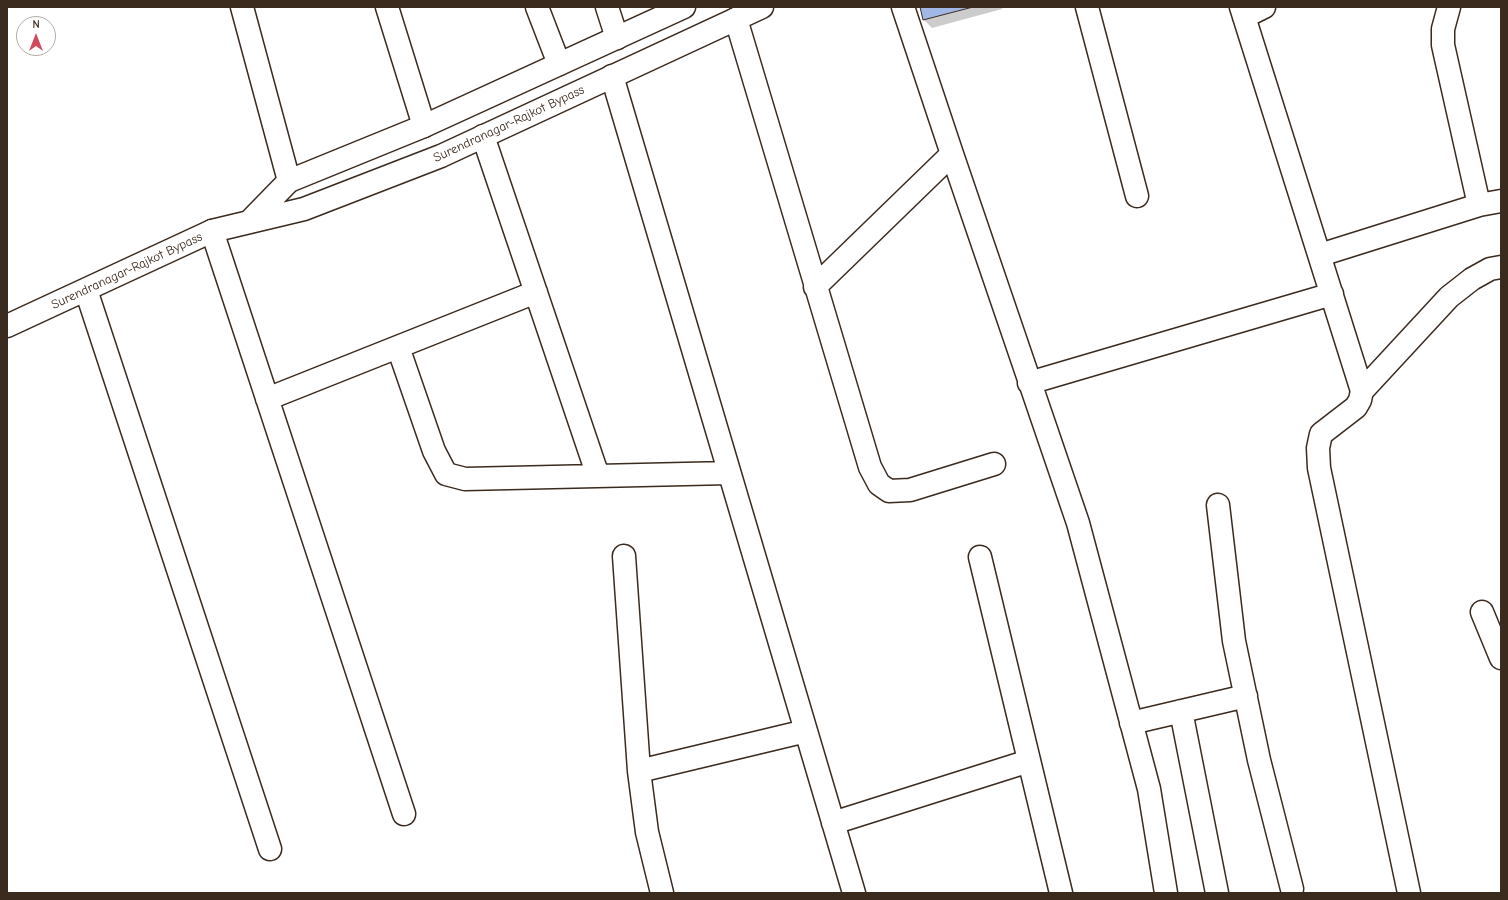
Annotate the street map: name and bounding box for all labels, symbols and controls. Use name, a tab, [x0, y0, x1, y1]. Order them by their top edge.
north arrow	[16, 16, 56, 56]
text: N	[32, 18, 40, 31]
street label: Surendranagar-Rajkot Bypass	[431, 82, 587, 166]
street label: Surendranagar-Rajkot Bypass	[49, 229, 205, 313]

